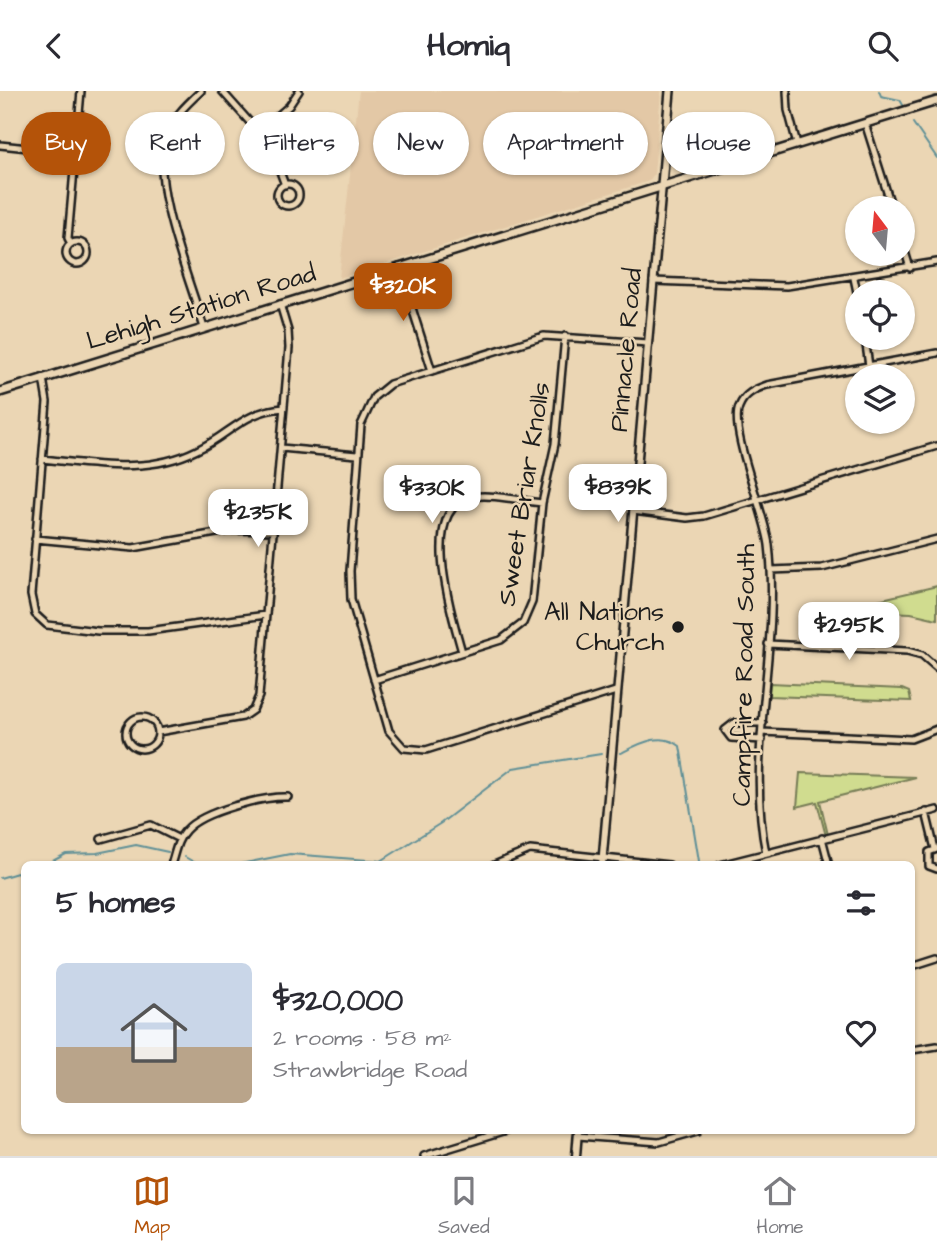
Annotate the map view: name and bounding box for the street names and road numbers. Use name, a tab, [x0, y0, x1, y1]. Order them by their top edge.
street label: Lehigh Station Road	[82, 255, 321, 361]
street label: Pinnacle Road	[601, 267, 651, 433]
street label: Sweet Briar Knolls	[489, 380, 559, 608]
street label: Campfire Road South	[724, 543, 764, 807]

